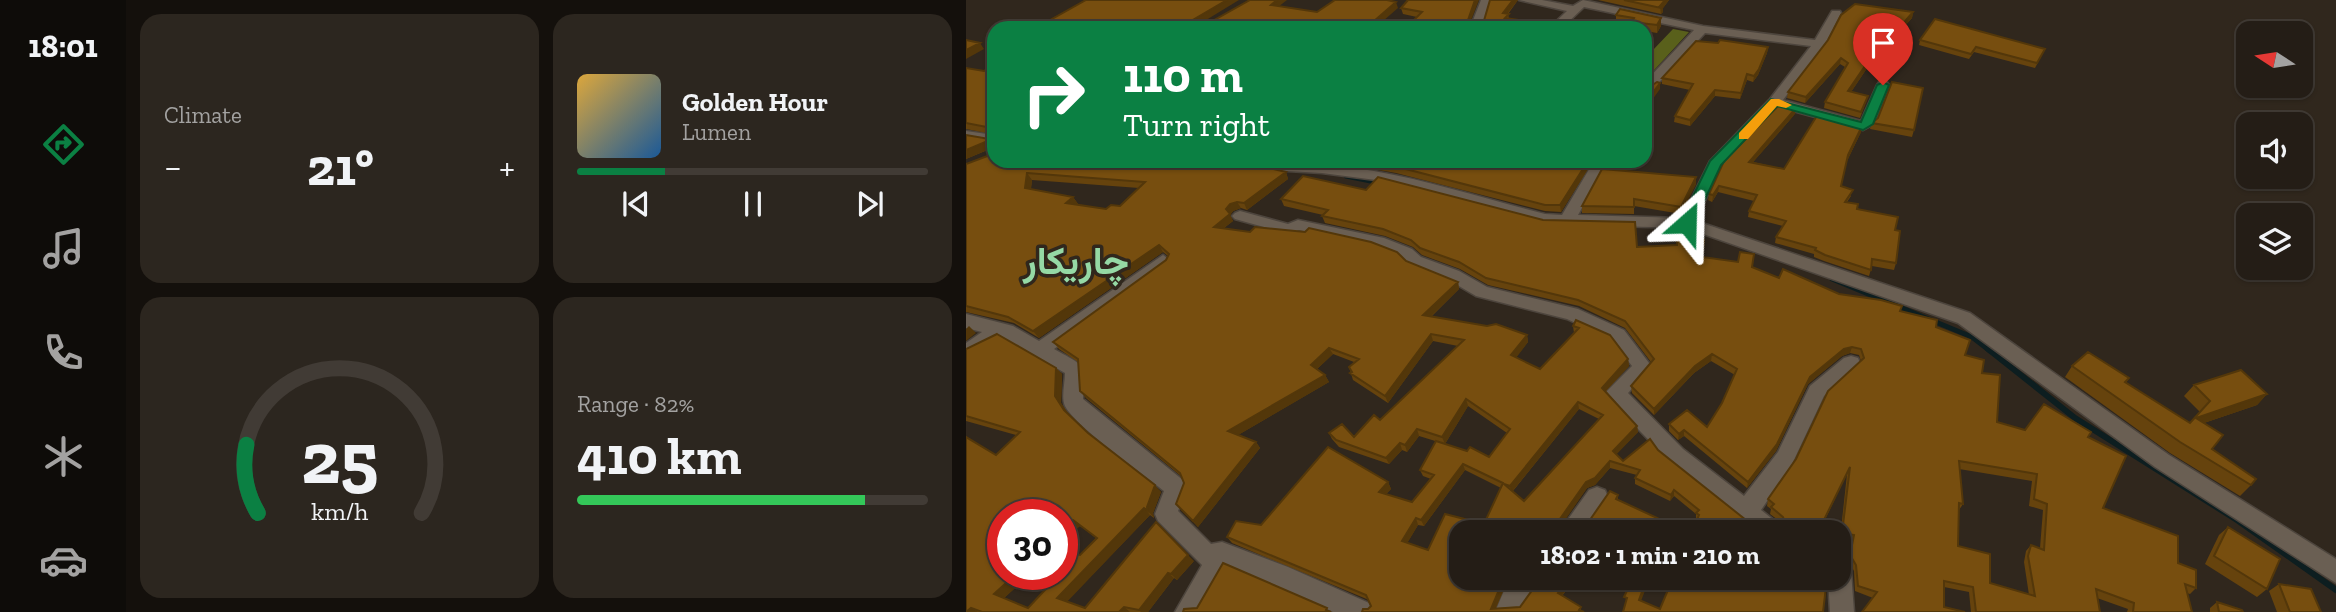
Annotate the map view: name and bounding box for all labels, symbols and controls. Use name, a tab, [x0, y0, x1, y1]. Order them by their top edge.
pin	[1853, 13, 1913, 85]
north arrow	[2236, 21, 2314, 98]
map controls	[2236, 21, 2313, 280]
icon: arrive	[1864, 24, 1902, 62]
text: 18:01	[28, 27, 98, 65]
text: 110 m	[1123, 46, 1243, 105]
icon: right	[1008, 49, 1099, 140]
text: Golden Hour	[682, 86, 828, 118]
text: Climate	[164, 101, 242, 129]
text: Turn right	[1123, 106, 1270, 144]
button: sound	[2236, 112, 2313, 189]
text: Lumen	[682, 118, 751, 146]
icon: directions	[39, 120, 88, 169]
text: 21°	[307, 136, 374, 198]
text: −	[164, 144, 182, 190]
text: +	[499, 144, 515, 190]
icon: previous	[617, 185, 655, 223]
icon: pause	[734, 185, 772, 223]
icon: next	[851, 185, 889, 223]
position arrow	[1650, 186, 1724, 260]
button: layers	[2236, 203, 2313, 280]
icon: music	[39, 224, 88, 273]
district label: چاریکار	[1022, 238, 1129, 287]
icon: phone	[39, 328, 88, 377]
text: Range · 82%	[577, 390, 694, 418]
text: 25	[301, 415, 378, 503]
text: 410 km	[577, 425, 742, 487]
icon: climate	[39, 432, 88, 481]
text: km/h	[311, 496, 368, 526]
speed limit sign: 30	[987, 499, 1078, 590]
icon: car	[39, 536, 88, 585]
text: 18:02 · 1 min · 210 m	[1540, 539, 1760, 571]

